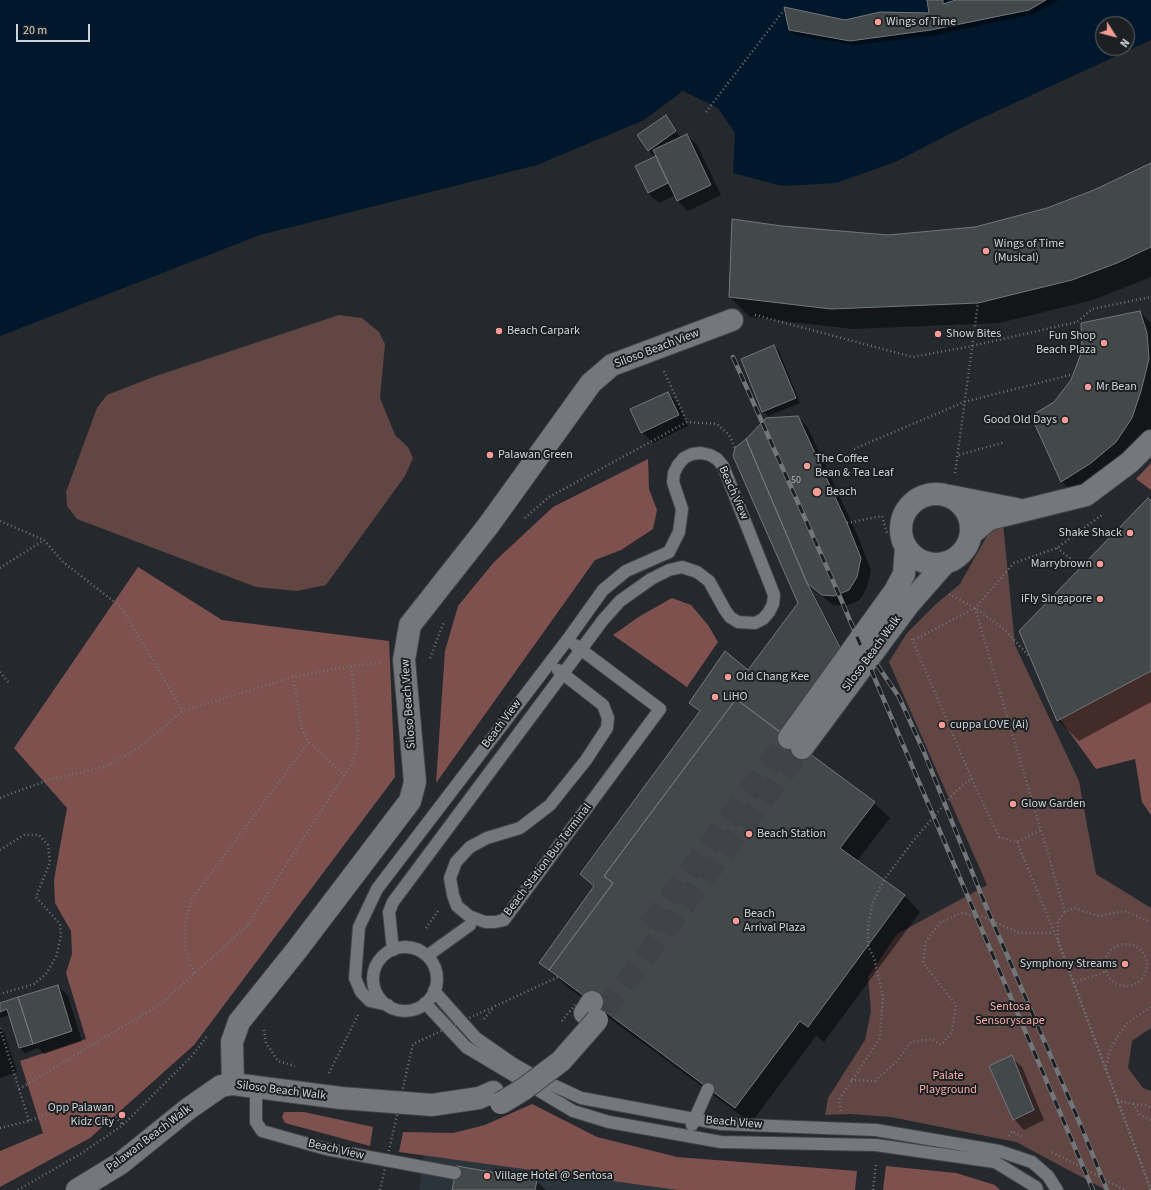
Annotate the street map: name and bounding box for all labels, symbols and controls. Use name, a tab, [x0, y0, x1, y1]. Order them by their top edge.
place label: Wings of Time	[886, 15, 956, 29]
scale bar	[18, 16, 92, 42]
north arrow	[1095, 16, 1135, 56]
marker: Wings of Time	[873, 17, 883, 27]
text: 20 m	[23, 22, 47, 39]
text: N	[1116, 35, 1133, 50]
place label: Wings of Time (Musical)	[994, 237, 1064, 265]
marker: Wings of Time (Musical)	[981, 246, 991, 256]
place label: Beach Carpark	[507, 324, 580, 338]
marker: Beach Carpark	[494, 326, 504, 336]
street label: Siloso Beach View	[612, 326, 702, 372]
place label: Show Bites	[946, 327, 1001, 341]
marker: Show Bites	[933, 329, 943, 339]
place label: Fun Shop Beach Plaza	[1036, 329, 1096, 357]
marker: Fun Shop Beach Plaza	[1099, 338, 1109, 348]
place label: Mr Bean	[1096, 380, 1137, 394]
marker: Mr Bean	[1083, 382, 1093, 392]
place label: Good Old Days	[983, 413, 1057, 427]
marker: Good Old Days	[1060, 415, 1070, 425]
place label: Palawan Green	[498, 448, 573, 462]
marker: Palawan Green	[485, 450, 495, 460]
place label: The Coffee Bean & Tea Leaf	[815, 452, 893, 480]
marker: The Coffee Bean & Tea Leaf	[802, 461, 812, 471]
street label: Beach View	[715, 464, 751, 522]
house number: 50	[791, 475, 801, 487]
place label: Beach	[826, 485, 857, 499]
marker: Beach	[811, 486, 823, 498]
place label: Shake Shack	[1059, 526, 1122, 540]
marker: Shake Shack	[1125, 528, 1135, 538]
place label: Marrybrown	[1031, 557, 1092, 571]
marker: Marrybrown	[1095, 559, 1105, 569]
place label: iFly Singapore	[1021, 592, 1092, 606]
marker: iFly Singapore	[1095, 594, 1105, 604]
street label: Siloso Beach Walk	[840, 613, 904, 695]
street label: Siloso Beach View	[399, 659, 419, 749]
place label: Old Chang Kee	[736, 670, 809, 684]
marker: Old Chang Kee	[723, 672, 733, 682]
place label: LiHO	[723, 690, 748, 704]
marker: LiHO	[710, 692, 720, 702]
street label: Beach View	[479, 697, 525, 751]
place label: cuppa LOVE (Ai)	[950, 718, 1029, 732]
marker: cuppa LOVE (Ai)	[937, 720, 947, 730]
place label: Glow Garden	[1021, 797, 1086, 811]
marker: Glow Garden	[1008, 799, 1018, 809]
street label: Beach Station Bus Terminal	[501, 801, 595, 919]
place label: Beach Station	[757, 827, 826, 841]
marker: Beach Station	[744, 829, 754, 839]
place label: Beach Arrival Plaza	[744, 907, 805, 935]
marker: Beach Arrival Plaza	[731, 916, 741, 926]
place label: Symphony Streams	[1020, 957, 1117, 971]
marker: Symphony Streams	[1120, 959, 1130, 969]
park label: Sentosa Sensoryscape	[975, 1000, 1045, 1028]
park label: Palate Playground	[919, 1069, 977, 1097]
street label: Siloso Beach Walk	[235, 1078, 327, 1104]
place label: Opp Palawan Kidz City	[48, 1101, 114, 1129]
street label: Palawan Beach Walk	[104, 1102, 194, 1176]
marker: Opp Palawan Kidz City	[117, 1110, 127, 1120]
street label: Beach View	[705, 1113, 763, 1133]
street label: Beach View	[307, 1137, 365, 1163]
place label: Village Hotel @ Sentosa	[495, 1169, 613, 1183]
marker: Village Hotel @ Sentosa	[482, 1171, 492, 1181]

